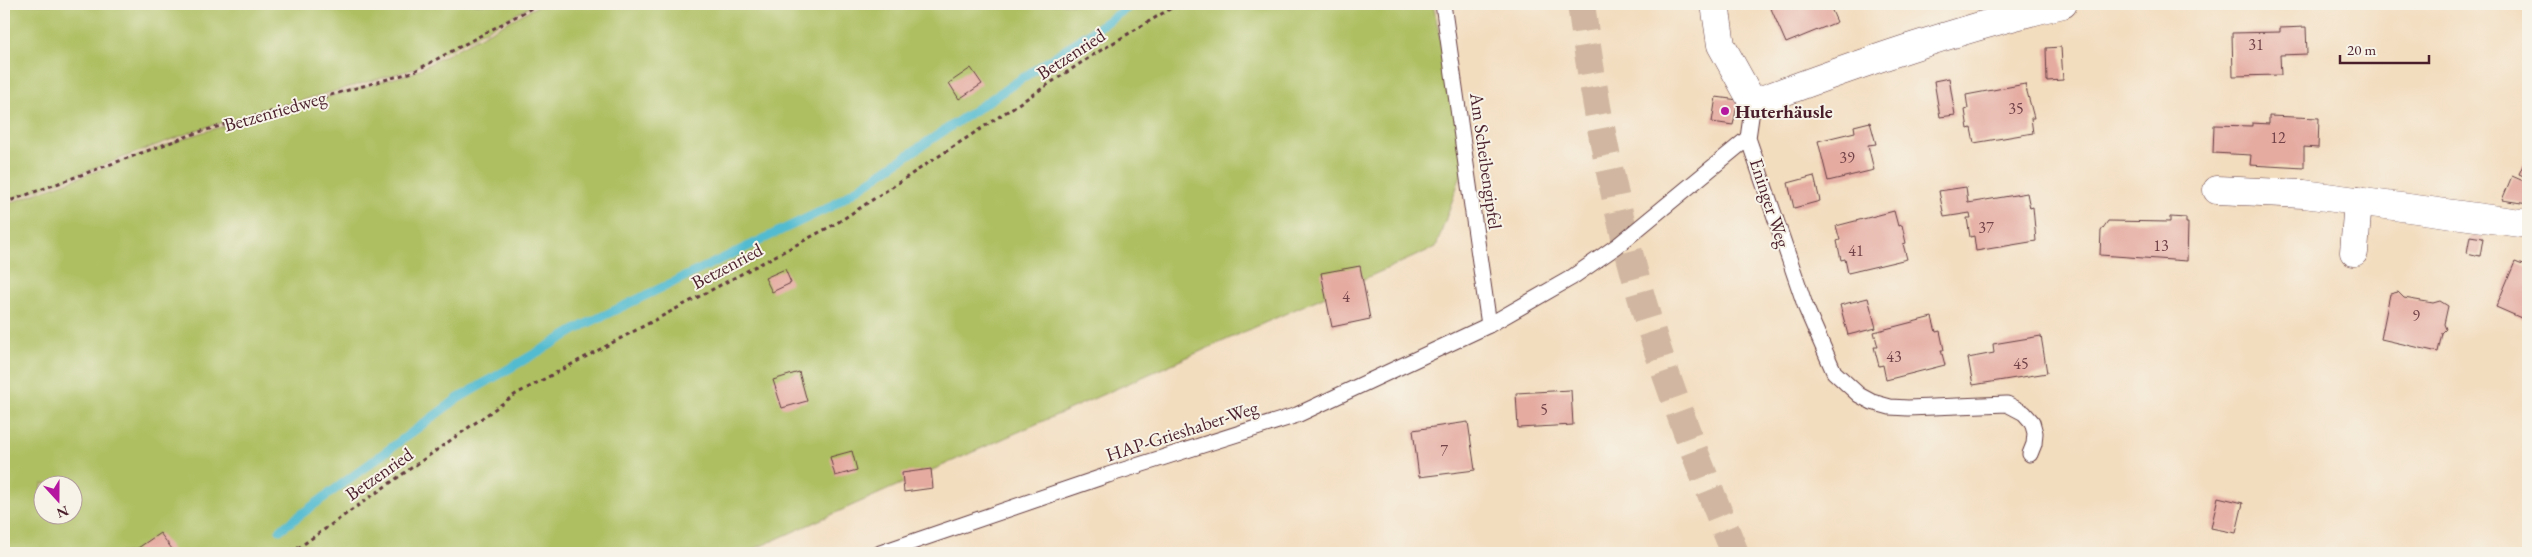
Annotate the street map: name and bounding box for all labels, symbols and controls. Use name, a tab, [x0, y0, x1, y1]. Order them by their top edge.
street label: Betzenried	[1032, 22, 1110, 85]
scale bar	[2340, 32, 2428, 64]
house number: 31	[2248, 34, 2264, 55]
text: 20 m	[2347, 40, 2376, 59]
street label: Betzenriedweg	[221, 84, 330, 138]
street label: Am Scheibengipfel	[1464, 90, 1508, 231]
house number: 35	[2008, 98, 2024, 119]
place label: Huterhäusle	[1735, 99, 1833, 124]
marker: Huterhäusle	[1719, 105, 1731, 117]
house number: 12	[2270, 127, 2286, 148]
house number: 39	[1839, 147, 1855, 168]
street label: Eninger Weg	[1744, 155, 1796, 252]
house number: 37	[1978, 217, 1994, 238]
house number: 13	[2153, 235, 2169, 256]
street label: Betzenried	[687, 237, 767, 295]
house number: 41	[1848, 240, 1864, 261]
house number: 4	[1342, 286, 1350, 307]
house number: 9	[2412, 305, 2420, 326]
house number: 43	[1886, 346, 1902, 367]
house number: 45	[2013, 353, 2029, 374]
street label: HAP-Grieshaber-Weg	[1103, 394, 1262, 467]
house number: 5	[1540, 399, 1548, 420]
house number: 7	[1440, 440, 1448, 461]
street label: Betzenried	[340, 441, 418, 506]
north arrow	[32, 474, 82, 524]
text: N	[54, 502, 71, 523]

